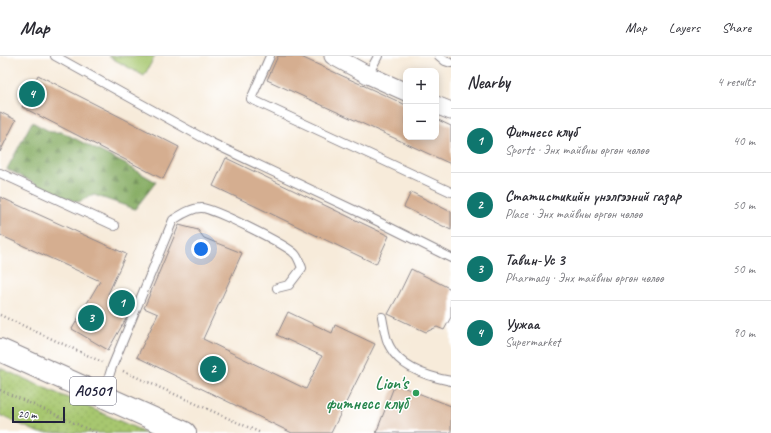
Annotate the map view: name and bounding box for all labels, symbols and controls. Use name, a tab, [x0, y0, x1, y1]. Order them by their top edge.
text: Map	[20, 16, 50, 40]
text: Map	[625, 19, 647, 36]
text: Layers	[669, 19, 700, 36]
text: Share	[722, 19, 751, 36]
map controls	[403, 68, 439, 140]
button: +	[403, 68, 439, 104]
text: Nearby	[467, 72, 510, 93]
text: 4 results	[717, 74, 755, 90]
pin: 4	[19, 79, 45, 109]
button: −	[403, 104, 439, 140]
text: Фитнесс клуб	[505, 123, 578, 142]
text: 1	[477, 133, 483, 149]
text: 40 m	[733, 133, 755, 149]
text: Sports · Энх тайвны өргөн чөлөө	[505, 142, 649, 158]
text: Статистикийн үнэлгээний газар	[505, 187, 681, 206]
text: 2	[477, 197, 483, 213]
text: 50 m	[733, 197, 755, 213]
text: Place · Энх тайвны өргөн чөлөө	[505, 206, 642, 222]
your location	[191, 239, 211, 259]
text: Тавин-Ус 3	[505, 251, 565, 270]
text: 3	[477, 261, 483, 277]
text: 50 m	[733, 261, 755, 277]
text: Pharmacy · Энх тайвны өргөн чөлөө	[505, 270, 664, 286]
pin: 1	[109, 288, 135, 318]
pin: 3	[78, 303, 104, 333]
text: Уужаа	[505, 315, 539, 334]
text: 4	[477, 325, 483, 341]
text: 90 m	[733, 325, 755, 341]
text: Supermarket	[505, 334, 560, 350]
pin: 2	[200, 354, 226, 384]
place label: Lion's фитнесс клуб	[326, 373, 411, 414]
road number: A0501	[70, 377, 116, 405]
marker: Lion's фитнесс клуб	[411, 388, 421, 398]
scale bar	[12, 405, 65, 424]
text: 20 m	[18, 407, 37, 421]

